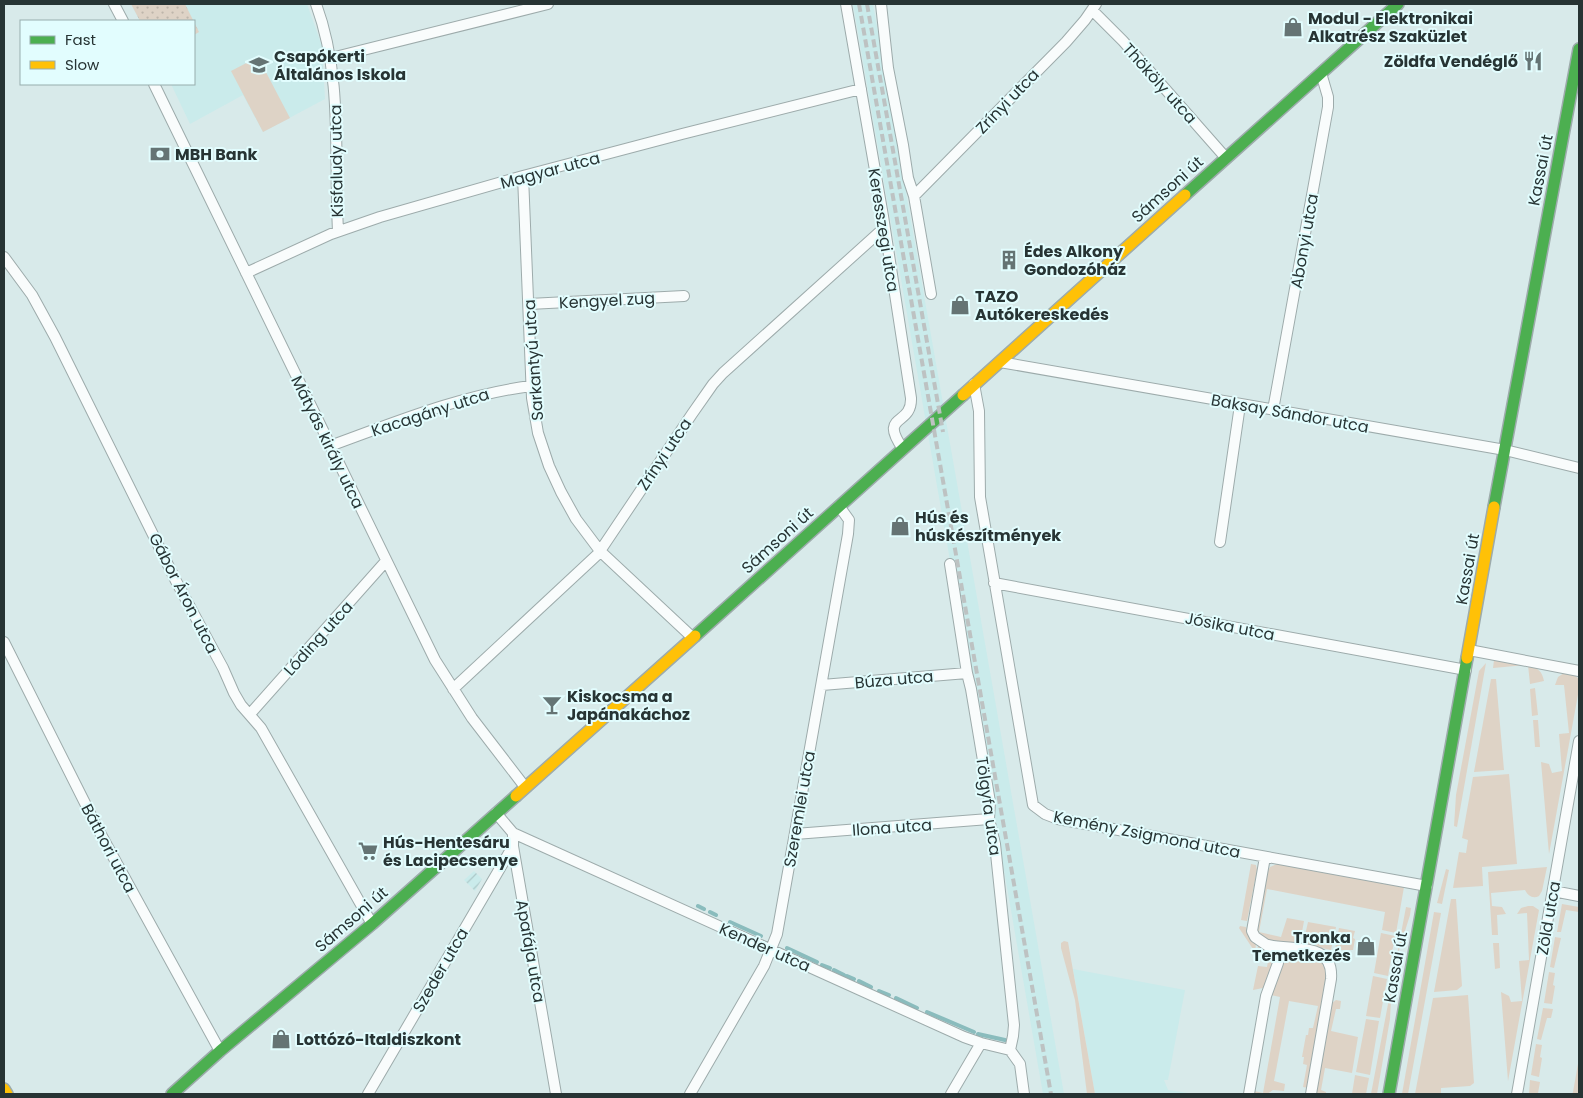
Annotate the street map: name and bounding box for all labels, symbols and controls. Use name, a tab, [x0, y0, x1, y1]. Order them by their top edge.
place label: Modul - Elektronikai Alkatrész Szaküzlet	[1308, 7, 1473, 48]
shop icon: Modul - Elektronikai Alkatrész Szaküzlet	[1282, 16, 1304, 38]
legend	[20, 20, 195, 85]
text: Fast	[65, 29, 96, 50]
street label: Thököly utca	[1117, 38, 1202, 129]
place label: Csapókerti Általános Iskola	[274, 45, 406, 86]
place label: Zöldfa Vendéglő	[1384, 50, 1518, 73]
restaurant icon: Zöldfa Vendéglő	[1522, 50, 1544, 72]
text: Slow	[65, 54, 100, 75]
school or university icon: Csapókerti Általános Iskola	[248, 54, 270, 76]
street label: Zrínyi utca	[970, 64, 1044, 139]
street label: Kisfaludy utca	[324, 104, 349, 218]
street label: Kassai út	[1522, 132, 1559, 208]
bank icon: MBH Bank	[149, 143, 171, 165]
place label: MBH Bank	[175, 143, 258, 166]
street label: Magyar utca	[498, 146, 602, 195]
street label: Sámsoni út	[1126, 151, 1209, 228]
street label: Keresszegi utca	[862, 167, 905, 294]
street label: Abonyi utca	[1285, 192, 1324, 290]
place label: Édes Alkony Gondozóház	[1024, 240, 1126, 281]
building icon: Édes Alkony Gondozóház	[998, 249, 1020, 271]
place label: TAZO Autókereskedés	[975, 285, 1109, 326]
street label: Kengyel zug	[558, 287, 656, 314]
shop icon: TAZO Autókereskedés	[949, 294, 971, 316]
street label: Sarkantyú utca	[518, 299, 549, 421]
street label: Mátyás király utca	[285, 372, 370, 513]
street label: Kacagány utca	[368, 383, 492, 442]
street label: Baksay Sándor utca	[1209, 388, 1371, 439]
street label: Zrínyi utca	[632, 414, 697, 495]
street label: Sámsoni út	[736, 502, 819, 579]
place label: Hús és húskészítmények	[915, 506, 1061, 547]
shop icon: Hús és húskészítmények	[889, 515, 911, 537]
street label: Gábor Áron utca	[143, 529, 224, 658]
street label: Kassai út	[1450, 531, 1485, 607]
street label: Lóding utca	[278, 596, 358, 681]
street label: Jósika utca	[1183, 607, 1277, 646]
street label: Búza utca	[854, 665, 934, 694]
place label: Kiskocsma a Japánakáchoz	[567, 685, 690, 726]
bar icon: Kiskocsma a Japánakáchoz	[541, 694, 563, 716]
street label: Szeremlei utca	[778, 749, 821, 869]
street label: Tölgyfa utca	[970, 755, 1007, 857]
street label: Báthori utca	[75, 800, 142, 897]
street label: Kemény Zsigmond utca	[1052, 805, 1242, 864]
street label: Ilona utca	[851, 813, 933, 842]
place label: Hús-Hentesáru és Lacipecsenye	[383, 831, 518, 872]
supermarket icon: Hús-Hentesáru és Lacipecsenye	[357, 840, 379, 862]
street label: Zöld utca	[1531, 879, 1566, 957]
street label: Sámsoni út	[310, 881, 393, 958]
street label: Apafája utca	[510, 898, 551, 1004]
street label: Kender utca	[716, 917, 814, 978]
street label: Szeder utca	[407, 924, 474, 1017]
place label: Tronka Temetkezés	[1252, 926, 1351, 967]
street label: Kassai út	[1378, 929, 1413, 1005]
shop icon: Tronka Temetkezés	[1355, 935, 1377, 957]
shop icon: Lottózó-Italdiszkont	[270, 1028, 292, 1050]
place label: Lottózó-Italdiszkont	[296, 1028, 461, 1051]

